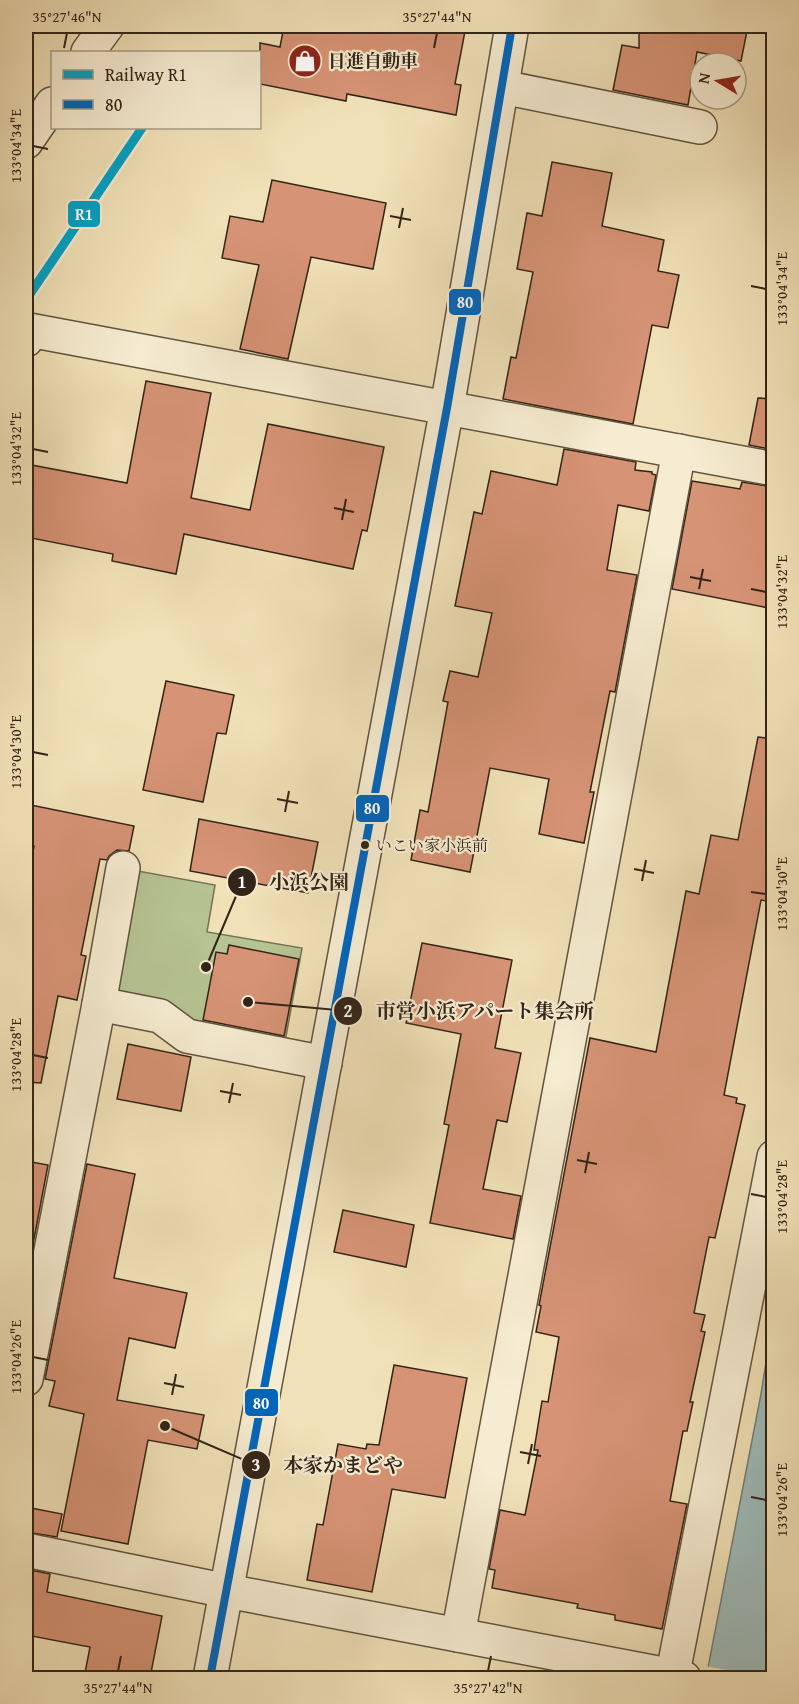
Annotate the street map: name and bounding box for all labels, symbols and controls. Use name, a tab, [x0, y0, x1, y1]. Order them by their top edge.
text: 35°27'46"N	[33, 6, 102, 27]
text: 35°27'44"N	[403, 6, 472, 27]
shop icon: 日進自動車	[287, 43, 323, 79]
place label: 日進自動車	[328, 47, 418, 74]
legend	[51, 51, 261, 129]
north arrow	[688, 51, 748, 111]
text: Railway R1	[105, 61, 187, 88]
text: N	[690, 70, 716, 86]
text: 80	[105, 91, 123, 118]
text: 133°04'34"E	[5, 109, 26, 183]
line badge: R1	[67, 200, 101, 228]
text: R1	[75, 202, 93, 226]
text: 133°04'34"E	[771, 252, 792, 326]
line badge: 80	[448, 288, 482, 316]
text: 80	[457, 290, 473, 314]
text: 133°04'32"E	[5, 412, 26, 486]
text: 133°04'32"E	[771, 555, 792, 629]
text: 133°04'30"E	[5, 715, 26, 789]
line badge: 80	[355, 794, 390, 823]
text: 80	[364, 796, 380, 820]
place label: いこい家小浜前	[376, 833, 488, 857]
marker: いこい家小浜前	[359, 839, 371, 851]
text: 133°04'30"E	[771, 857, 792, 931]
callout: 小浜公園	[227, 863, 361, 901]
text: 小浜公園	[269, 867, 349, 896]
text: 1	[237, 868, 247, 895]
callout: 市営小浜アパート集会所	[333, 992, 607, 1030]
text: 市営小浜アパート集会所	[376, 996, 594, 1025]
text: 2	[343, 997, 353, 1024]
text: 133°04'28"E	[5, 1018, 26, 1092]
text: 133°04'28"E	[771, 1160, 792, 1234]
text: 133°04'26"E	[5, 1320, 26, 1394]
line badge: 80	[244, 1388, 279, 1417]
text: 80	[253, 1391, 269, 1415]
callout: 本家かまどや	[241, 1446, 415, 1484]
text: 本家かまどや	[283, 1450, 403, 1479]
text: 3	[251, 1451, 261, 1478]
text: 133°04'26"E	[771, 1463, 792, 1537]
text: 35°27'44"N	[84, 1677, 153, 1698]
text: 35°27'42"N	[454, 1677, 523, 1698]

